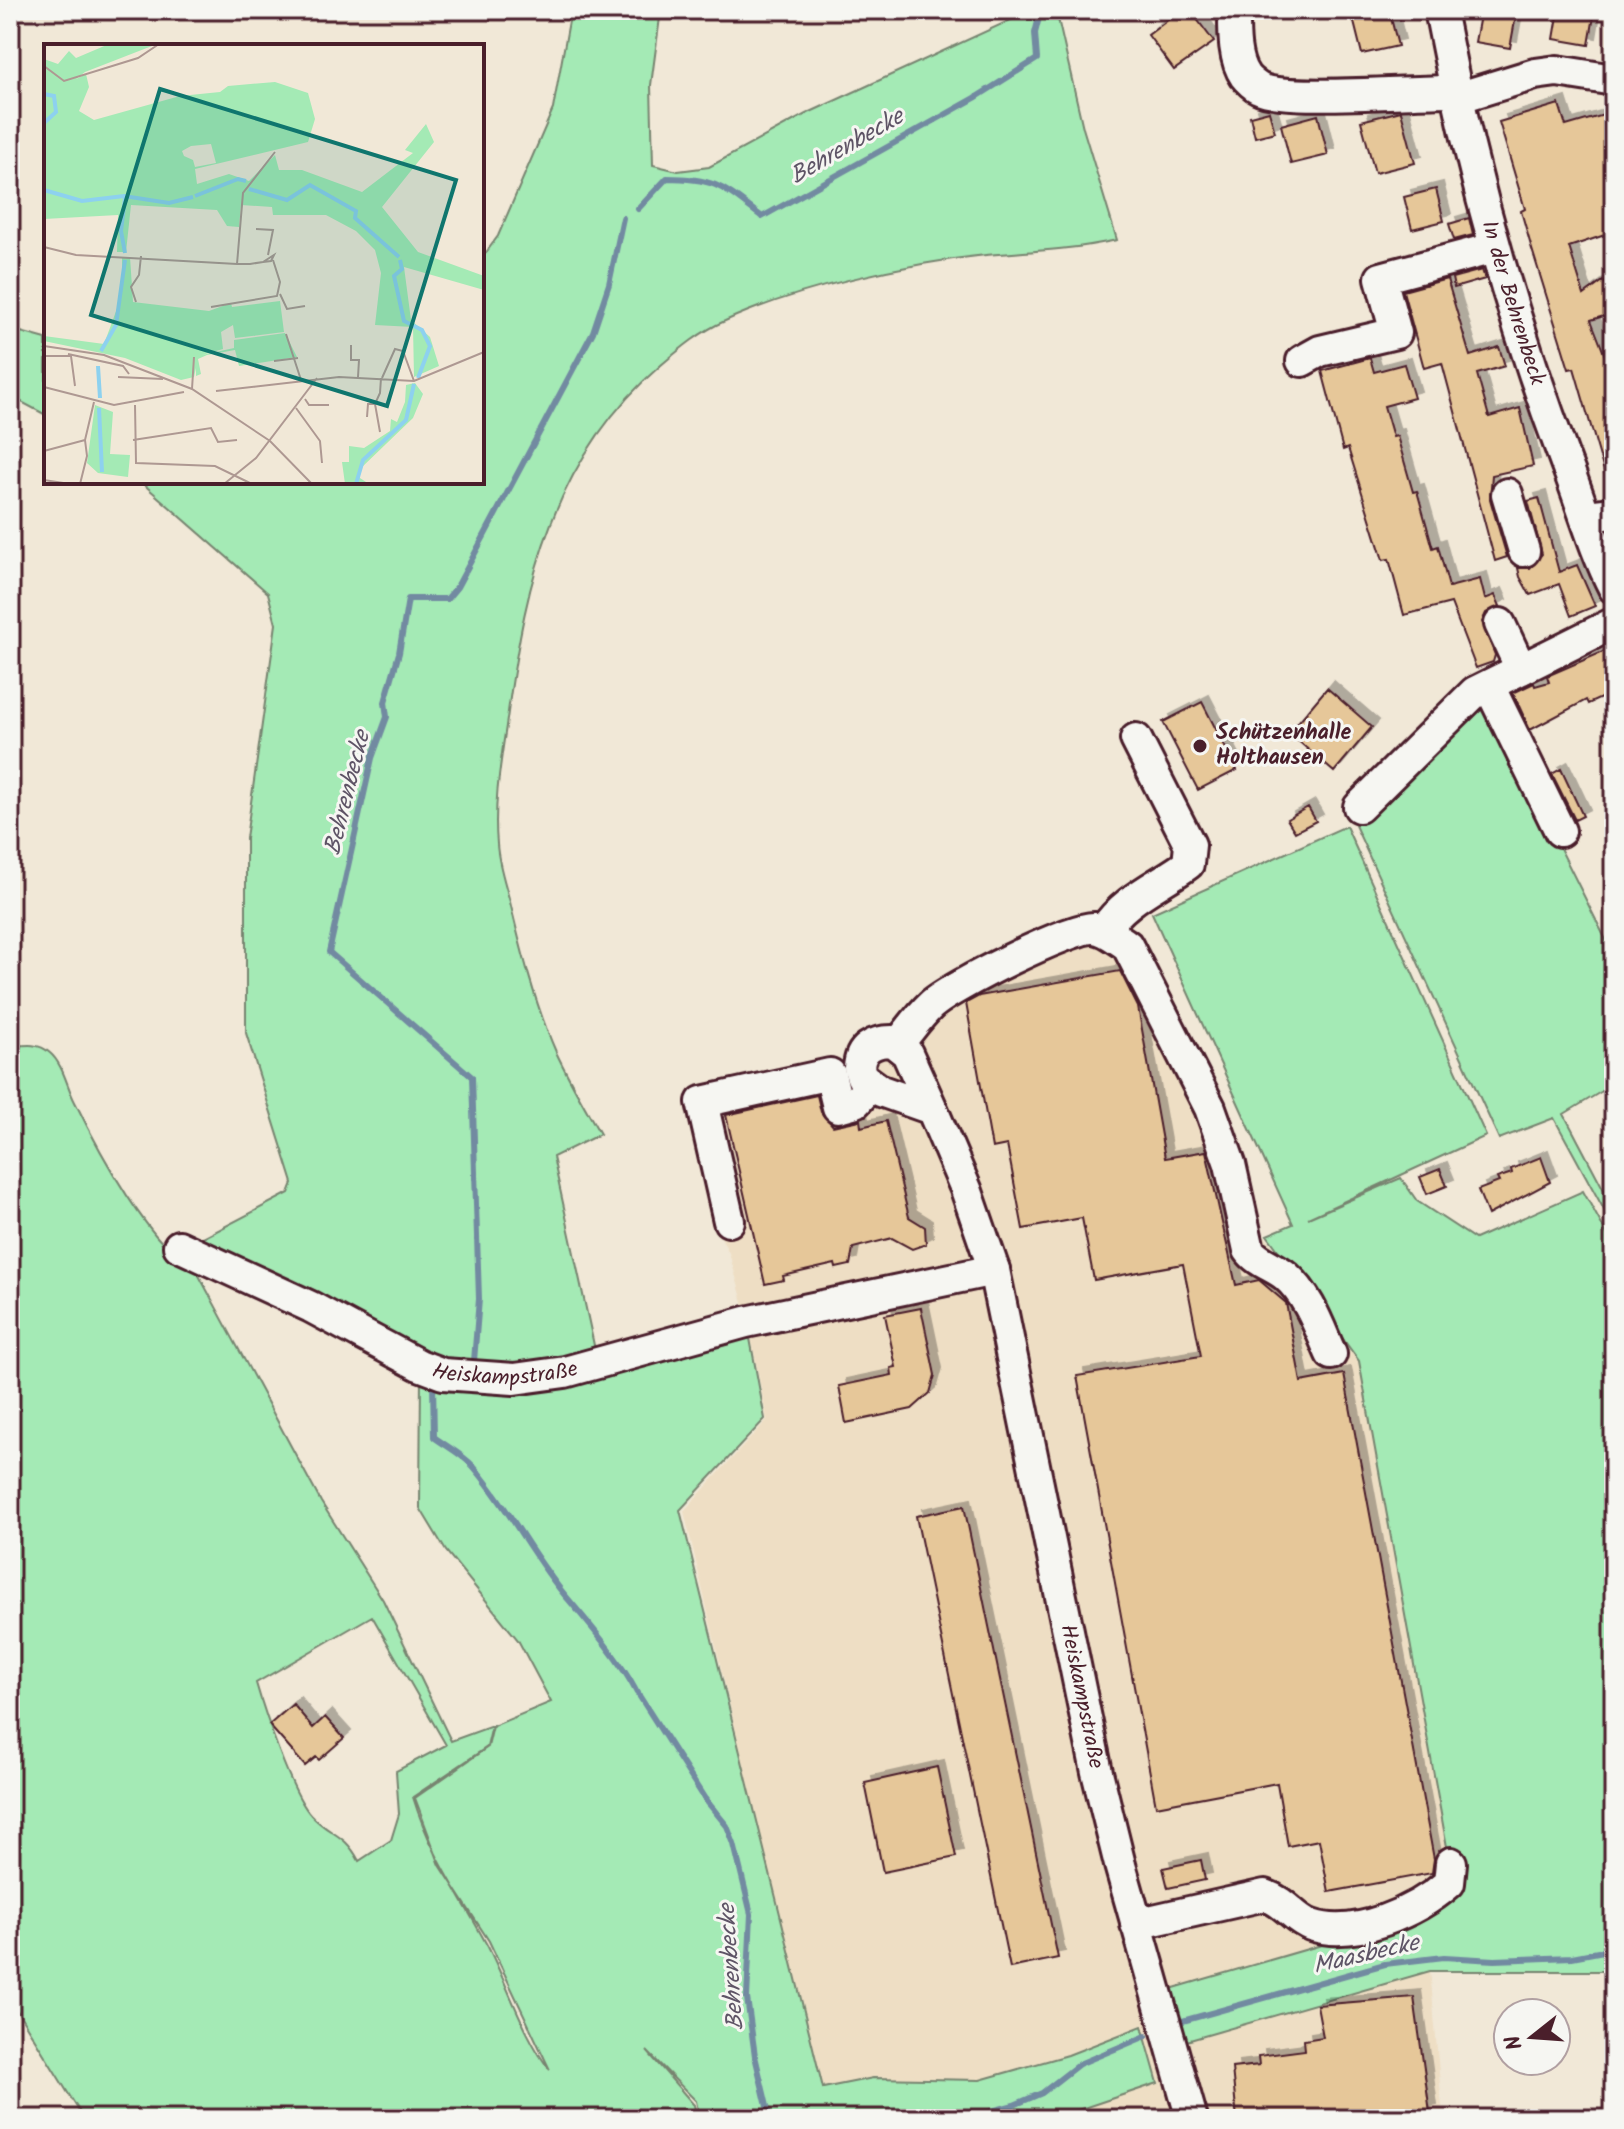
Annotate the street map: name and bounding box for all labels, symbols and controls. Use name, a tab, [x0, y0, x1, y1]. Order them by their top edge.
inset map	[44, 44, 484, 484]
water label: Behrenbecke	[782, 97, 913, 196]
street label: In der Behrenbeck	[1471, 217, 1555, 391]
place label: Schützenhalle Holthausen	[1216, 716, 1352, 776]
water label: Behrenbecke	[314, 725, 383, 859]
marker: Schützenhalle Holthausen	[1191, 737, 1209, 755]
street label: Heiskampstraße	[427, 1352, 582, 1397]
street label: Heiskampstraße	[1050, 1621, 1113, 1772]
water label: Behrenbecke	[708, 1900, 756, 2032]
water label: Maasbecke	[1309, 1923, 1425, 1986]
north arrow	[1492, 1997, 1572, 2077]
text: N	[1496, 2030, 1534, 2054]

